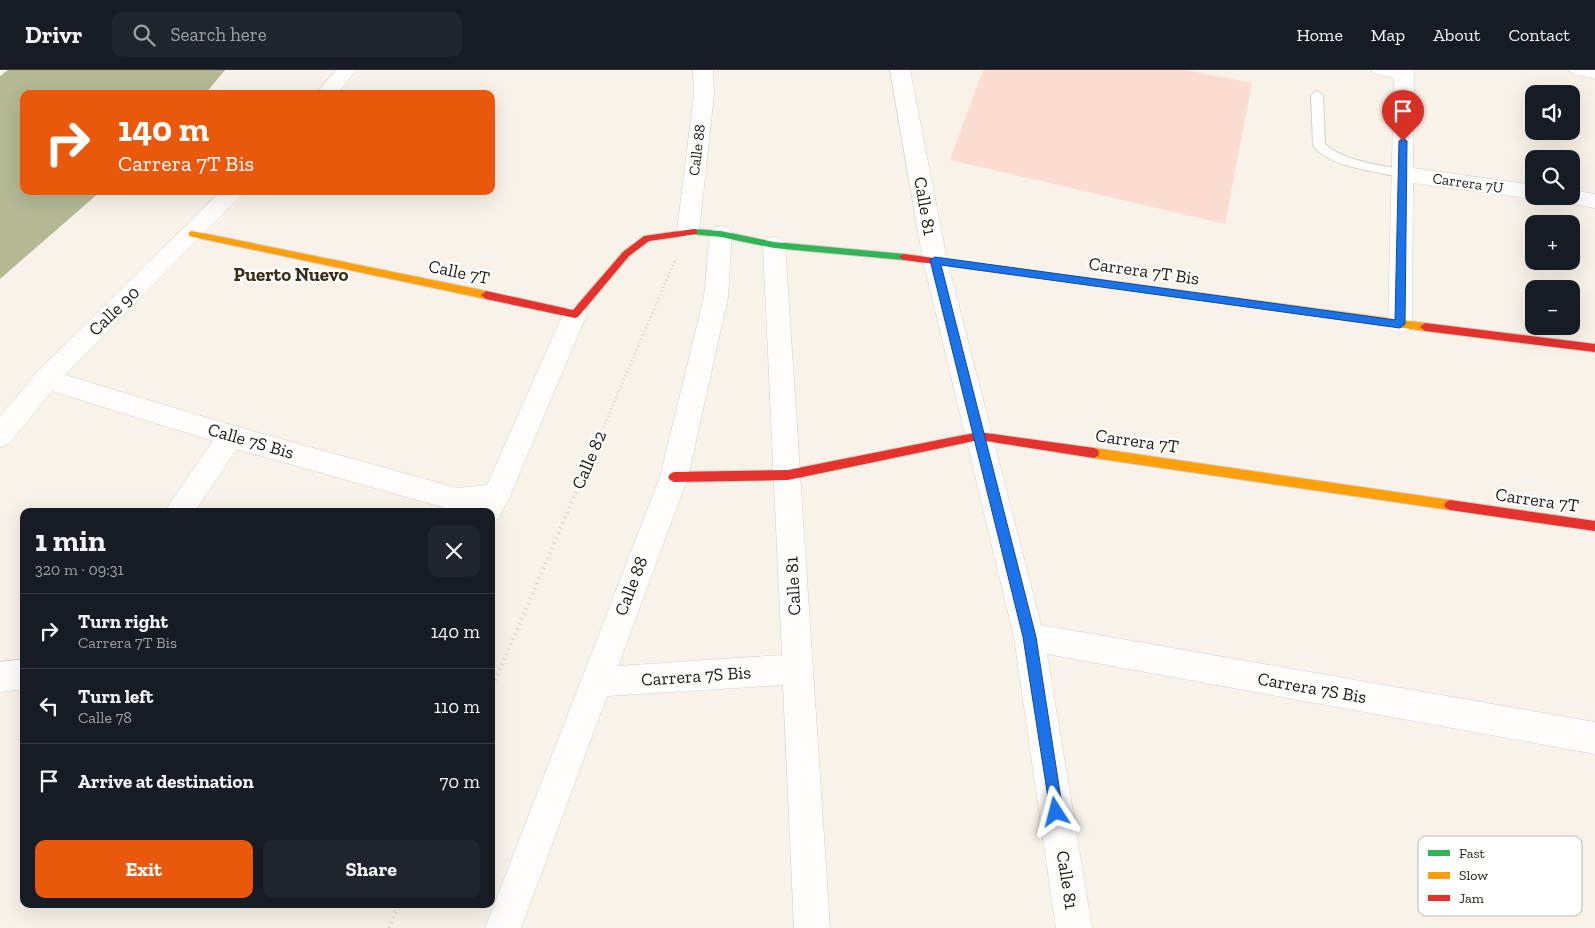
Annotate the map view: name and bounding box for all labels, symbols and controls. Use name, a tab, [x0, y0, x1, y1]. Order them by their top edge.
search box	[112, 12, 462, 57]
text: Drivr	[25, 20, 82, 49]
icon: search	[130, 21, 158, 49]
text: Search here	[170, 23, 267, 46]
text: Home	[1296, 24, 1343, 46]
text: Map	[1371, 24, 1405, 46]
text: About	[1433, 24, 1480, 46]
text: Contact	[1508, 24, 1570, 46]
map controls	[1525, 85, 1580, 335]
button: sound	[1525, 85, 1580, 140]
pin	[1382, 90, 1424, 141]
icon: arrive	[1389, 97, 1417, 125]
text: 140 m	[118, 108, 209, 150]
icon: right	[35, 110, 100, 175]
street label: Calle 88	[685, 123, 709, 177]
text: Carrera 7T Bis	[118, 150, 254, 177]
button: search	[1525, 150, 1580, 205]
street label: Carrera 7U	[1431, 169, 1505, 197]
street label: Calle 81	[909, 175, 941, 237]
button: +	[1525, 215, 1580, 270]
street label: Carrera 7T Bis	[1087, 252, 1201, 290]
street label: Calle 7T	[426, 255, 492, 289]
district label: Puerto Nuevo	[234, 263, 348, 286]
button: −	[1525, 280, 1580, 335]
street label: Calle 90	[84, 281, 144, 341]
street label: Calle 7S Bis	[205, 418, 297, 464]
street label: Carrera 7T	[1094, 424, 1180, 458]
street label: Calle 82	[567, 427, 611, 493]
street label: Carrera 7T	[1494, 483, 1580, 517]
text: 1 min	[35, 523, 106, 559]
button: close	[428, 525, 480, 577]
street label: Calle 88	[610, 553, 652, 619]
street label: Calle 81	[780, 556, 806, 616]
text: 320 m · 09:31	[35, 560, 124, 579]
text: Turn right	[78, 610, 168, 633]
icon: right	[35, 617, 63, 645]
text: 140 m	[431, 620, 480, 643]
text: Carrera 7T Bis	[78, 633, 177, 652]
street label: Carrera 7S Bis	[640, 661, 752, 691]
street label: Carrera 7S Bis	[1256, 668, 1368, 708]
text: Turn left	[78, 685, 153, 708]
icon: left	[35, 692, 63, 720]
text: 110 m	[434, 695, 480, 718]
text: Calle 78	[78, 708, 132, 727]
icon: arrive	[35, 767, 63, 795]
text: Arrive at destination	[78, 770, 254, 793]
text: 70 m	[439, 770, 480, 793]
position arrow	[1029, 785, 1081, 837]
legend	[1418, 836, 1582, 916]
button: Exit	[35, 840, 253, 898]
button: Share	[263, 840, 480, 898]
text: Fast	[1459, 845, 1486, 862]
street label: Calle 81	[1052, 849, 1082, 911]
text: Slow	[1459, 867, 1488, 884]
text: Jam	[1459, 890, 1484, 907]

